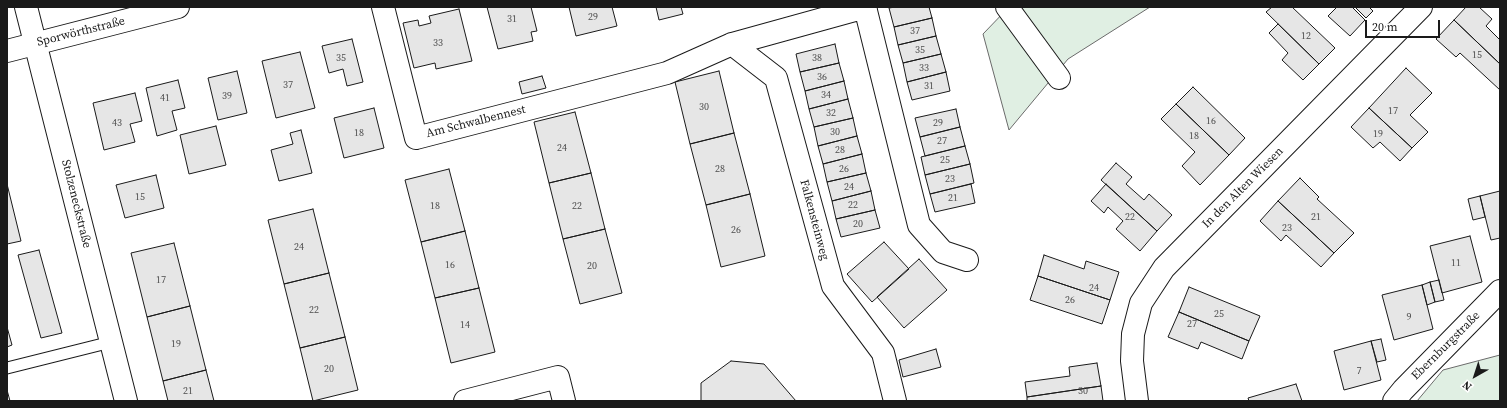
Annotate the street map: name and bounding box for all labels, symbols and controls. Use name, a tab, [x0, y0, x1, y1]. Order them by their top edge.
house number: 29	[588, 11, 598, 23]
scale bar	[1367, 12, 1442, 38]
house number: 31	[507, 13, 517, 25]
street label: Sporwörthstraße	[36, 14, 126, 50]
text: 20 m	[1372, 19, 1398, 35]
house number: 37	[910, 25, 920, 37]
house number: 12	[1301, 30, 1311, 42]
house number: 33	[433, 37, 443, 49]
house number: 35	[915, 44, 925, 56]
house number: 15	[1472, 49, 1482, 61]
house number: 35	[336, 52, 346, 64]
house number: 38	[812, 52, 822, 64]
house number: 33	[919, 62, 929, 74]
house number: 36	[817, 71, 827, 83]
house number: 37	[283, 79, 293, 91]
house number: 31	[924, 80, 934, 92]
house number: 34	[821, 89, 831, 101]
house number: 39	[222, 90, 232, 102]
house number: 41	[160, 92, 170, 104]
house number: 30	[699, 101, 709, 113]
street label: Am Schwalbennest	[425, 103, 527, 141]
house number: 17	[1388, 105, 1398, 117]
house number: 32	[826, 107, 836, 119]
house number: 16	[1206, 115, 1216, 127]
house number: 43	[112, 117, 122, 129]
house number: 29	[933, 117, 943, 129]
house number: 30	[830, 126, 840, 138]
house number: 18	[354, 127, 364, 139]
house number: 19	[1373, 128, 1383, 140]
house number: 18	[1189, 130, 1199, 142]
house number: 27	[937, 135, 947, 147]
house number: 24	[557, 142, 567, 154]
house number: 28	[835, 144, 845, 156]
street label: In den Alten Wiesen	[1199, 144, 1287, 232]
house number: 25	[940, 154, 950, 166]
street label: Stolzeneckstraße	[58, 158, 94, 250]
house number: 28	[715, 163, 725, 175]
house number: 26	[839, 163, 849, 175]
house number: 23	[945, 173, 955, 185]
street label: Falkensteinweg	[796, 178, 832, 262]
house number: 24	[844, 181, 854, 193]
house number: 15	[135, 191, 145, 203]
house number: 21	[948, 192, 958, 204]
house number: 22	[848, 199, 858, 211]
house number: 18	[430, 200, 440, 212]
house number: 22	[572, 200, 582, 212]
house number: 22	[1125, 211, 1135, 223]
house number: 21	[1311, 211, 1321, 223]
house number: 20	[853, 218, 863, 230]
house number: 23	[1282, 222, 1292, 234]
house number: 26	[731, 224, 741, 236]
house number: 24	[294, 241, 304, 253]
house number: 11	[1451, 257, 1461, 269]
house number: 16	[445, 259, 455, 271]
house number: 20	[587, 260, 597, 272]
house number: 17	[156, 274, 166, 286]
house number: 24	[1089, 282, 1099, 294]
house number: 26	[1065, 294, 1075, 306]
house number: 22	[309, 304, 319, 316]
house number: 25	[1214, 308, 1224, 320]
street label: Ebernburgstraße	[1409, 309, 1483, 383]
house number: 9	[1407, 311, 1411, 323]
house number: 27	[1187, 318, 1197, 330]
house number: 14	[460, 319, 470, 331]
house number: 19	[171, 338, 181, 350]
north arrow	[1455, 356, 1495, 396]
house number: 20	[324, 363, 334, 375]
house number: 7	[1357, 365, 1361, 377]
text: N	[1459, 377, 1475, 394]
house number: 21	[183, 385, 193, 397]
house number: 30	[1078, 385, 1088, 397]

